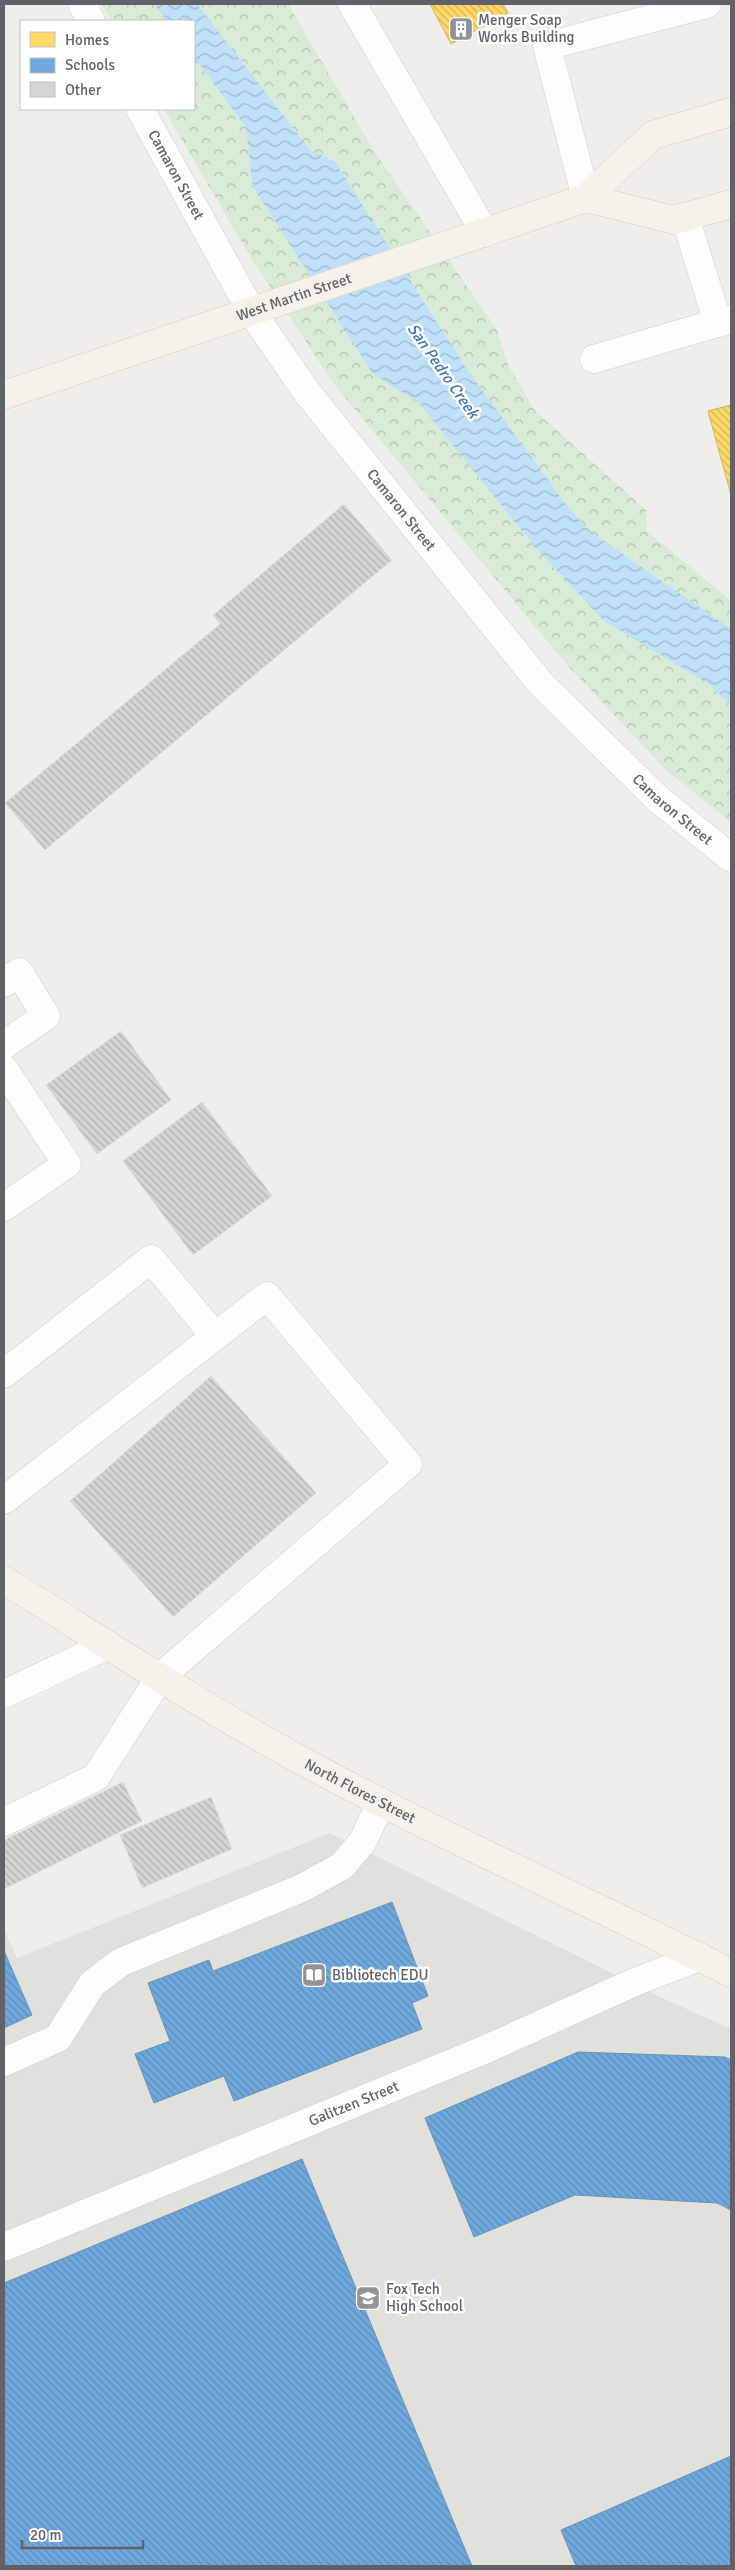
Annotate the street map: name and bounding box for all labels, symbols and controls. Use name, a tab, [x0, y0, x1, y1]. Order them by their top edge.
place label: Menger Soap Works Building	[478, 11, 575, 46]
building icon: Menger Soap Works Building	[448, 16, 474, 42]
legend	[20, 20, 195, 110]
text: Homes	[65, 31, 109, 49]
text: Schools	[65, 56, 116, 74]
text: Other	[65, 81, 102, 99]
street label: Camaron Street	[144, 127, 208, 223]
street label: West Martin Street	[234, 269, 354, 325]
water label: San Pedro Creek	[403, 320, 484, 424]
street label: Camaron Street	[363, 465, 440, 554]
street label: Camaron Street	[629, 770, 716, 849]
street label: North Flores Street	[301, 1755, 418, 1827]
library icon: Bibliotech EDU	[301, 1962, 327, 1988]
place label: Bibliotech EDU	[332, 1966, 429, 1984]
street label: Galitzen Street	[306, 2077, 401, 2130]
place label: Fox Tech High School	[386, 2280, 463, 2315]
school or university icon: Fox Tech High School	[355, 2285, 381, 2311]
scale bar	[22, 2518, 144, 2550]
text: 20 m	[30, 2526, 61, 2544]

